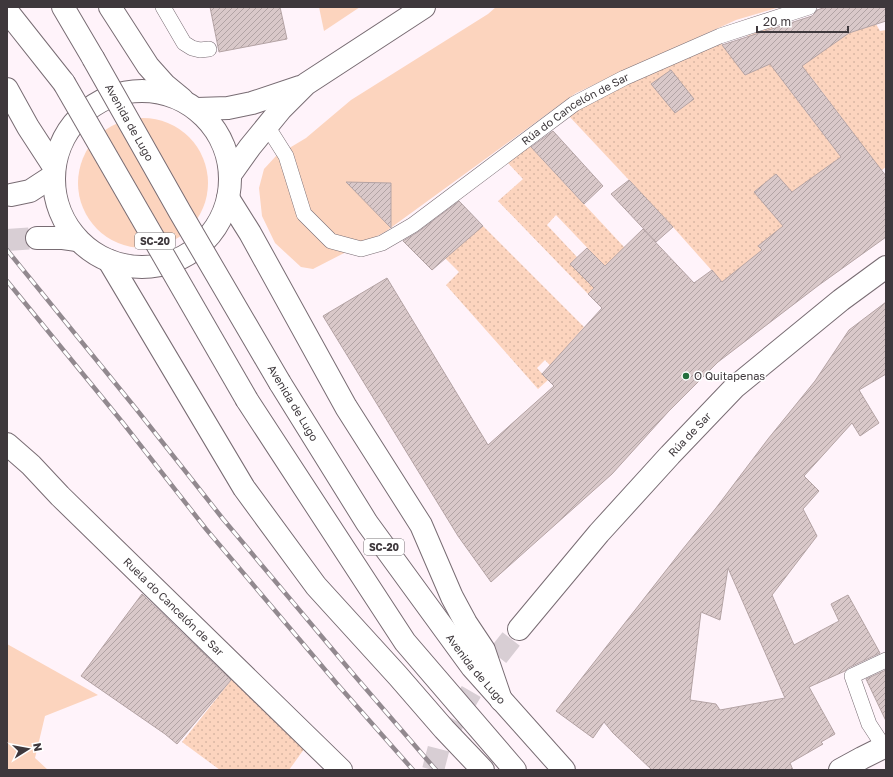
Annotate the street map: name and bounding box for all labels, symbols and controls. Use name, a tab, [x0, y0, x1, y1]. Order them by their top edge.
scale bar	[757, 8, 848, 34]
text: 20 m	[763, 14, 791, 29]
street label: Rúa do Cancelón de Sar	[519, 69, 631, 147]
street label: Avenida de Lugo	[103, 81, 157, 163]
road number: SC-20	[135, 233, 175, 249]
street label: Avenida de Lugo	[266, 362, 321, 443]
place label: O Quitapenas	[694, 369, 765, 382]
marker: O Quitapenas	[681, 371, 691, 381]
street label: Rúa de Sar	[665, 409, 714, 459]
road number: SC-20	[364, 539, 404, 555]
street label: Ruela do Cancelón de Sar	[121, 555, 227, 659]
street label: Avenida de Lugo	[444, 631, 509, 706]
north arrow	[8, 729, 48, 769]
text: N	[31, 742, 45, 752]

